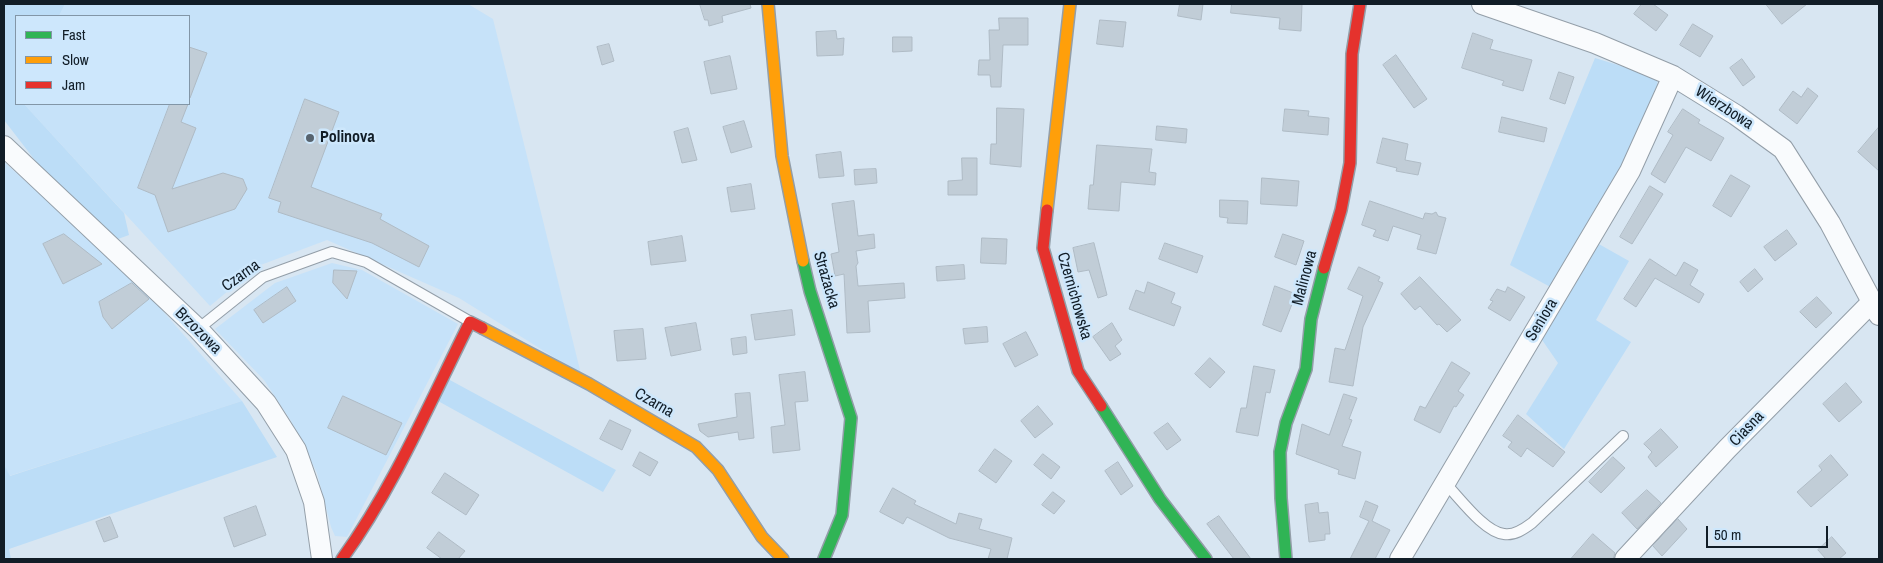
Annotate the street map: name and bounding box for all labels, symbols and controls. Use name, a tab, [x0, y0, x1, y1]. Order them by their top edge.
legend	[15, 15, 190, 105]
text: Fast	[62, 24, 85, 45]
text: Slow	[62, 49, 89, 70]
text: Jam	[62, 74, 85, 95]
street label: Wierzbowa	[1691, 82, 1757, 134]
place label: Polinova	[320, 128, 375, 148]
marker: Polinova	[304, 132, 316, 144]
street label: Malinowa	[1288, 248, 1322, 308]
street label: Strażacka	[809, 249, 843, 311]
street label: Czernichowska	[1052, 250, 1096, 342]
street label: Czarna	[218, 256, 264, 296]
street label: Seniora	[1522, 295, 1562, 345]
street label: Brzozowa	[171, 304, 225, 358]
street label: Czarna	[631, 384, 677, 422]
street label: Ciasna	[1726, 407, 1768, 451]
scale bar	[1708, 516, 1830, 548]
text: 50 m	[1714, 524, 1741, 545]

